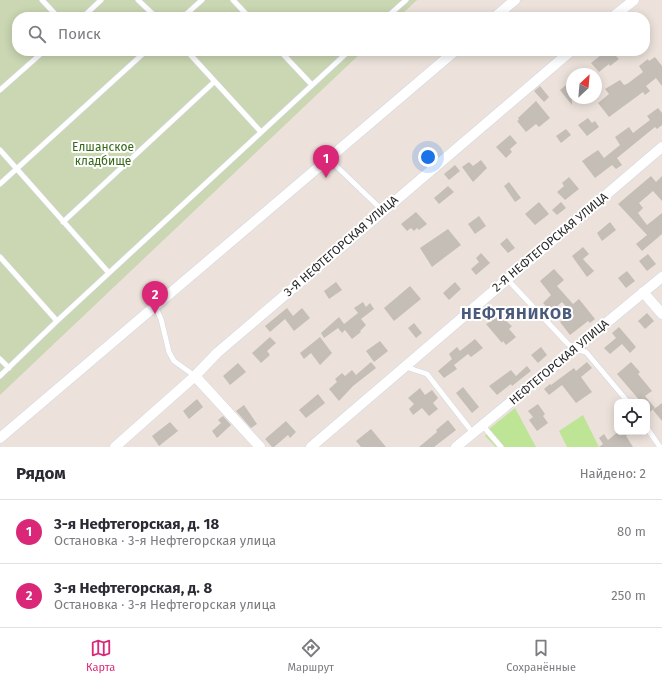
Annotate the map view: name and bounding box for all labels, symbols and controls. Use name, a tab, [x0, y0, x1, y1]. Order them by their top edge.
search box	[12, 12, 650, 56]
icon: search	[26, 23, 48, 45]
text: Поиск	[58, 25, 101, 43]
north arrow	[566, 68, 602, 104]
park label: Елшанское кладбище	[72, 140, 134, 168]
pin: 1	[313, 145, 339, 178]
your location	[418, 147, 438, 167]
street label: 2-Я НЕФТЕГОРСКАЯ УЛИЦА	[489, 189, 611, 294]
street label: 3-Я НЕФТЕГОРСКАЯ УЛИЦА	[281, 193, 401, 299]
pin: 2	[142, 281, 168, 314]
district label: НЕФТЯНИКОВ	[461, 304, 573, 323]
street label: НЕФТЕГОРСКАЯ УЛИЦА	[506, 316, 612, 408]
map controls	[614, 399, 650, 435]
button: locate	[614, 399, 650, 435]
text: Рядом	[16, 463, 66, 484]
text: Найдено: 2	[580, 466, 646, 481]
text: 3-я Нефтегорская, д. 18	[54, 515, 219, 533]
text: 1	[26, 524, 32, 539]
text: 80 m	[617, 524, 646, 539]
text: Остановка · 3-я Нефтегорская улица	[54, 533, 276, 548]
text: 3-я Нефтегорская, д. 8	[54, 579, 212, 597]
text: 2	[26, 588, 32, 603]
text: 250 m	[611, 588, 646, 603]
text: Остановка · 3-я Нефтегорская улица	[54, 597, 276, 612]
tab: Карта	[86, 637, 115, 674]
tab: Маршрут	[287, 637, 334, 674]
tab: Сохранённые	[506, 637, 576, 674]

